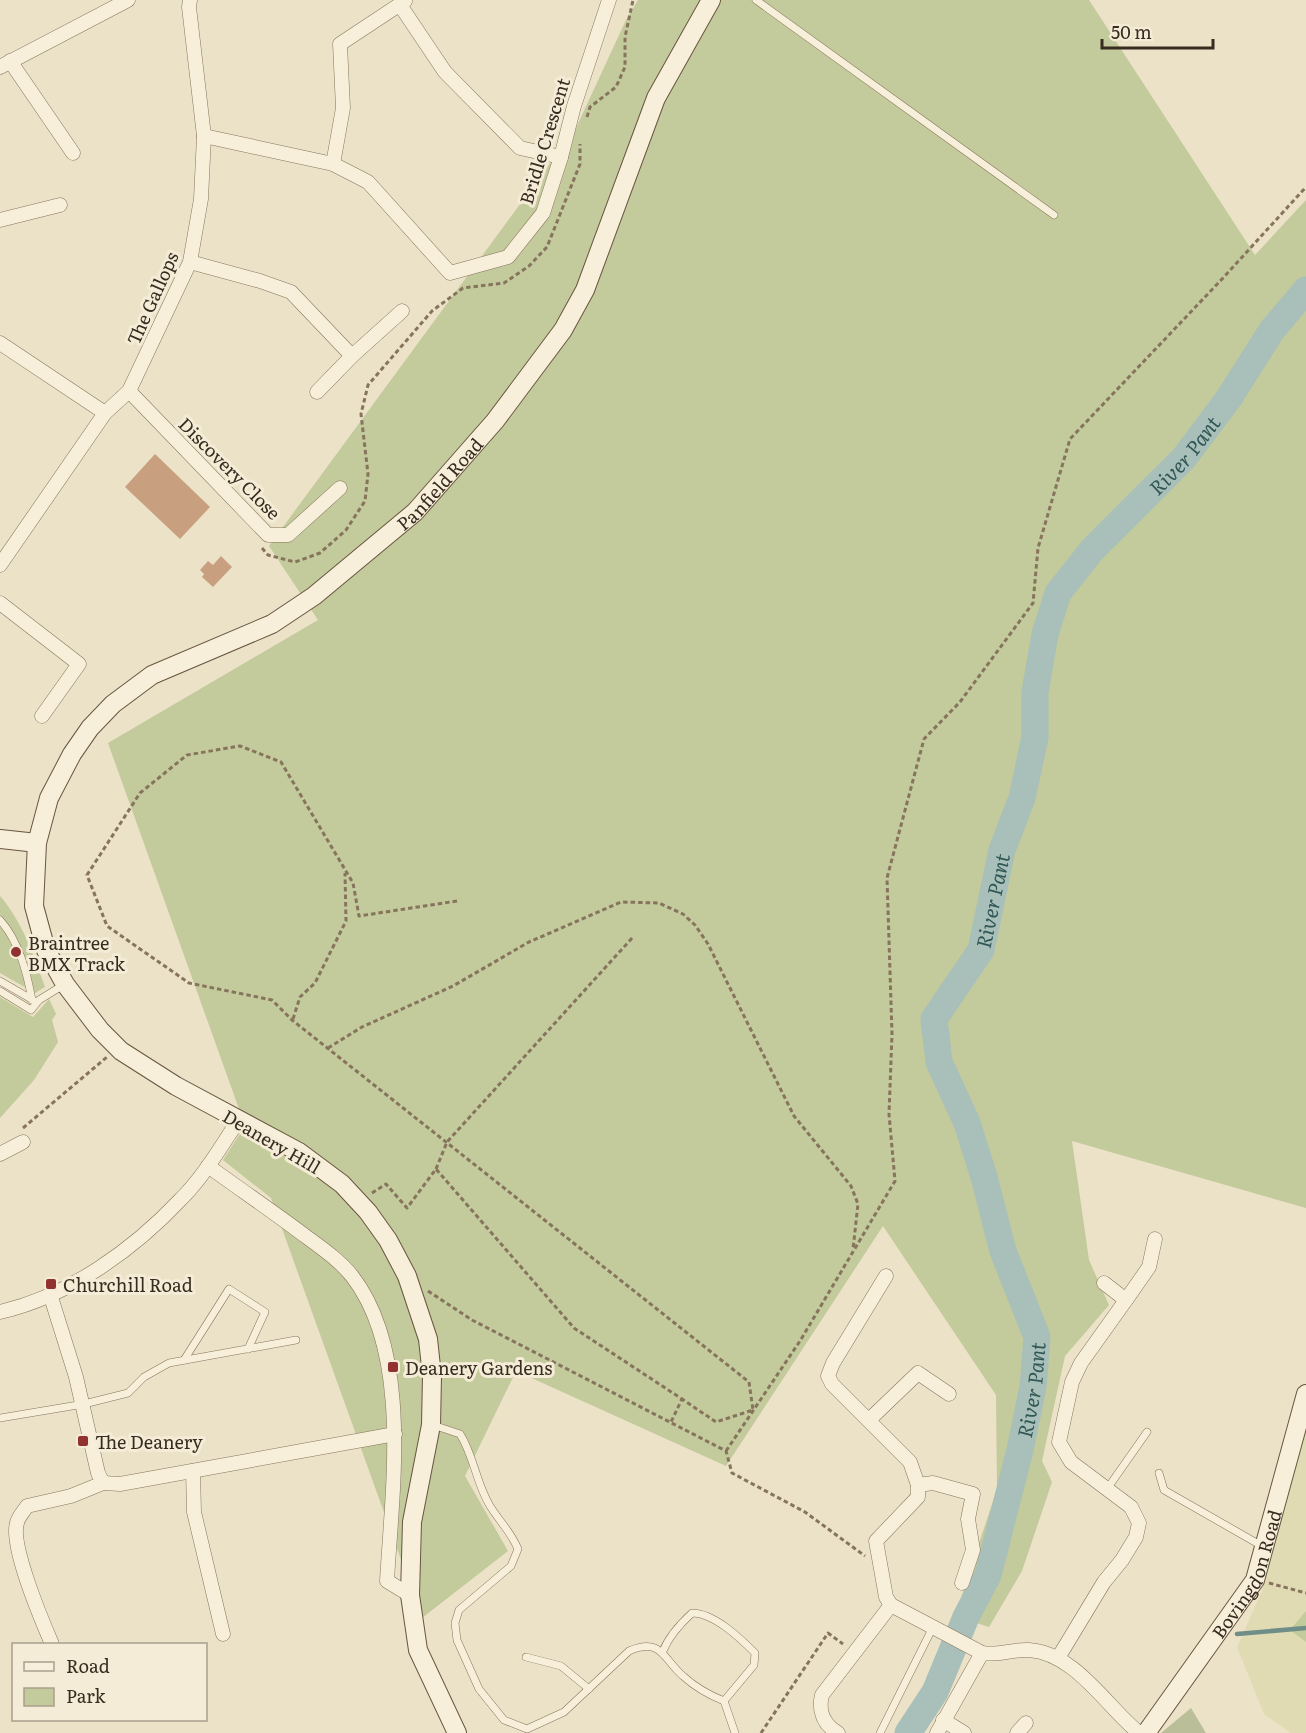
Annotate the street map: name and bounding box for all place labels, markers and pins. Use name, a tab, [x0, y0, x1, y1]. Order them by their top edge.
place label: Braintree BMX Track	[28, 929, 126, 977]
marker: Braintree BMX Track	[9, 945, 23, 959]
place label: Churchill Road	[63, 1271, 193, 1298]
marker: Churchill Road	[44, 1277, 58, 1291]
place label: Deanery Gardens	[405, 1354, 552, 1381]
marker: Deanery Gardens	[386, 1360, 400, 1374]
place label: The Deanery	[95, 1428, 203, 1455]
marker: The Deanery	[76, 1434, 90, 1448]

